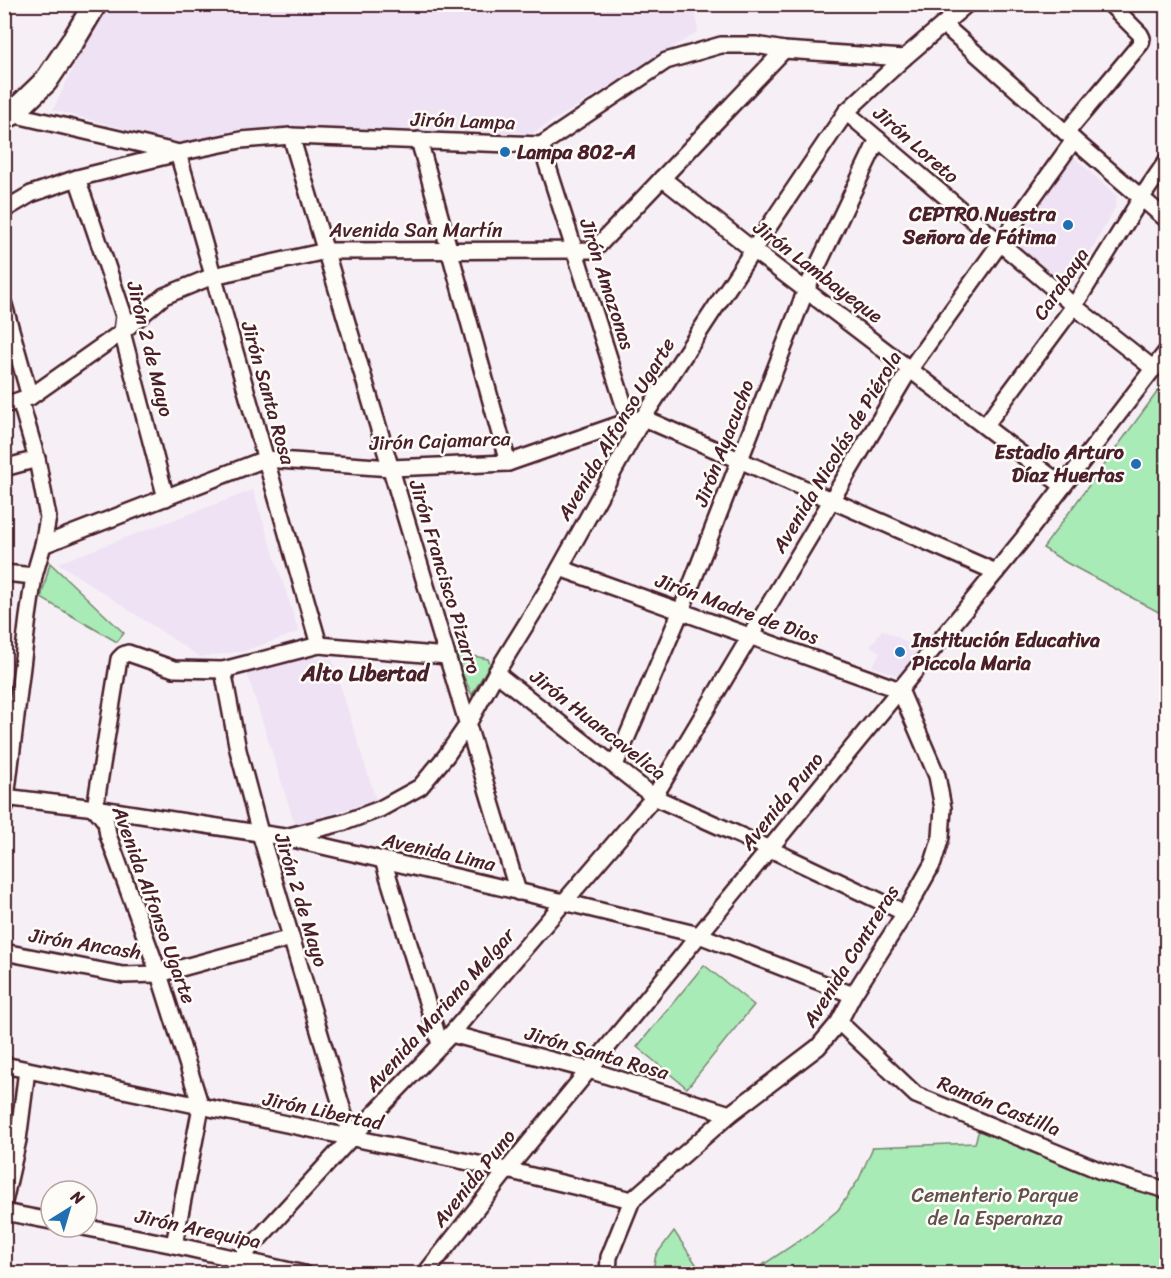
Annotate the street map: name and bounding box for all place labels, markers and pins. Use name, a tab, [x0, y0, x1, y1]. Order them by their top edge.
place label: Lampa 802-A	[517, 135, 636, 170]
marker: Lampa 802-A	[498, 145, 512, 159]
place label: CEPTRO Nuestra Señora de Fátima	[902, 197, 1057, 255]
marker: CEPTRO Nuestra Señora de Fátima	[1061, 218, 1075, 232]
place label: Estadio Arturo Díaz Huertas	[995, 435, 1125, 493]
marker: Estadio Arturo Díaz Huertas	[1129, 457, 1143, 471]
place label: Institución Educativa Piccola Maria	[911, 623, 1100, 681]
marker: Institución Educativa Piccola Maria	[893, 645, 907, 659]

